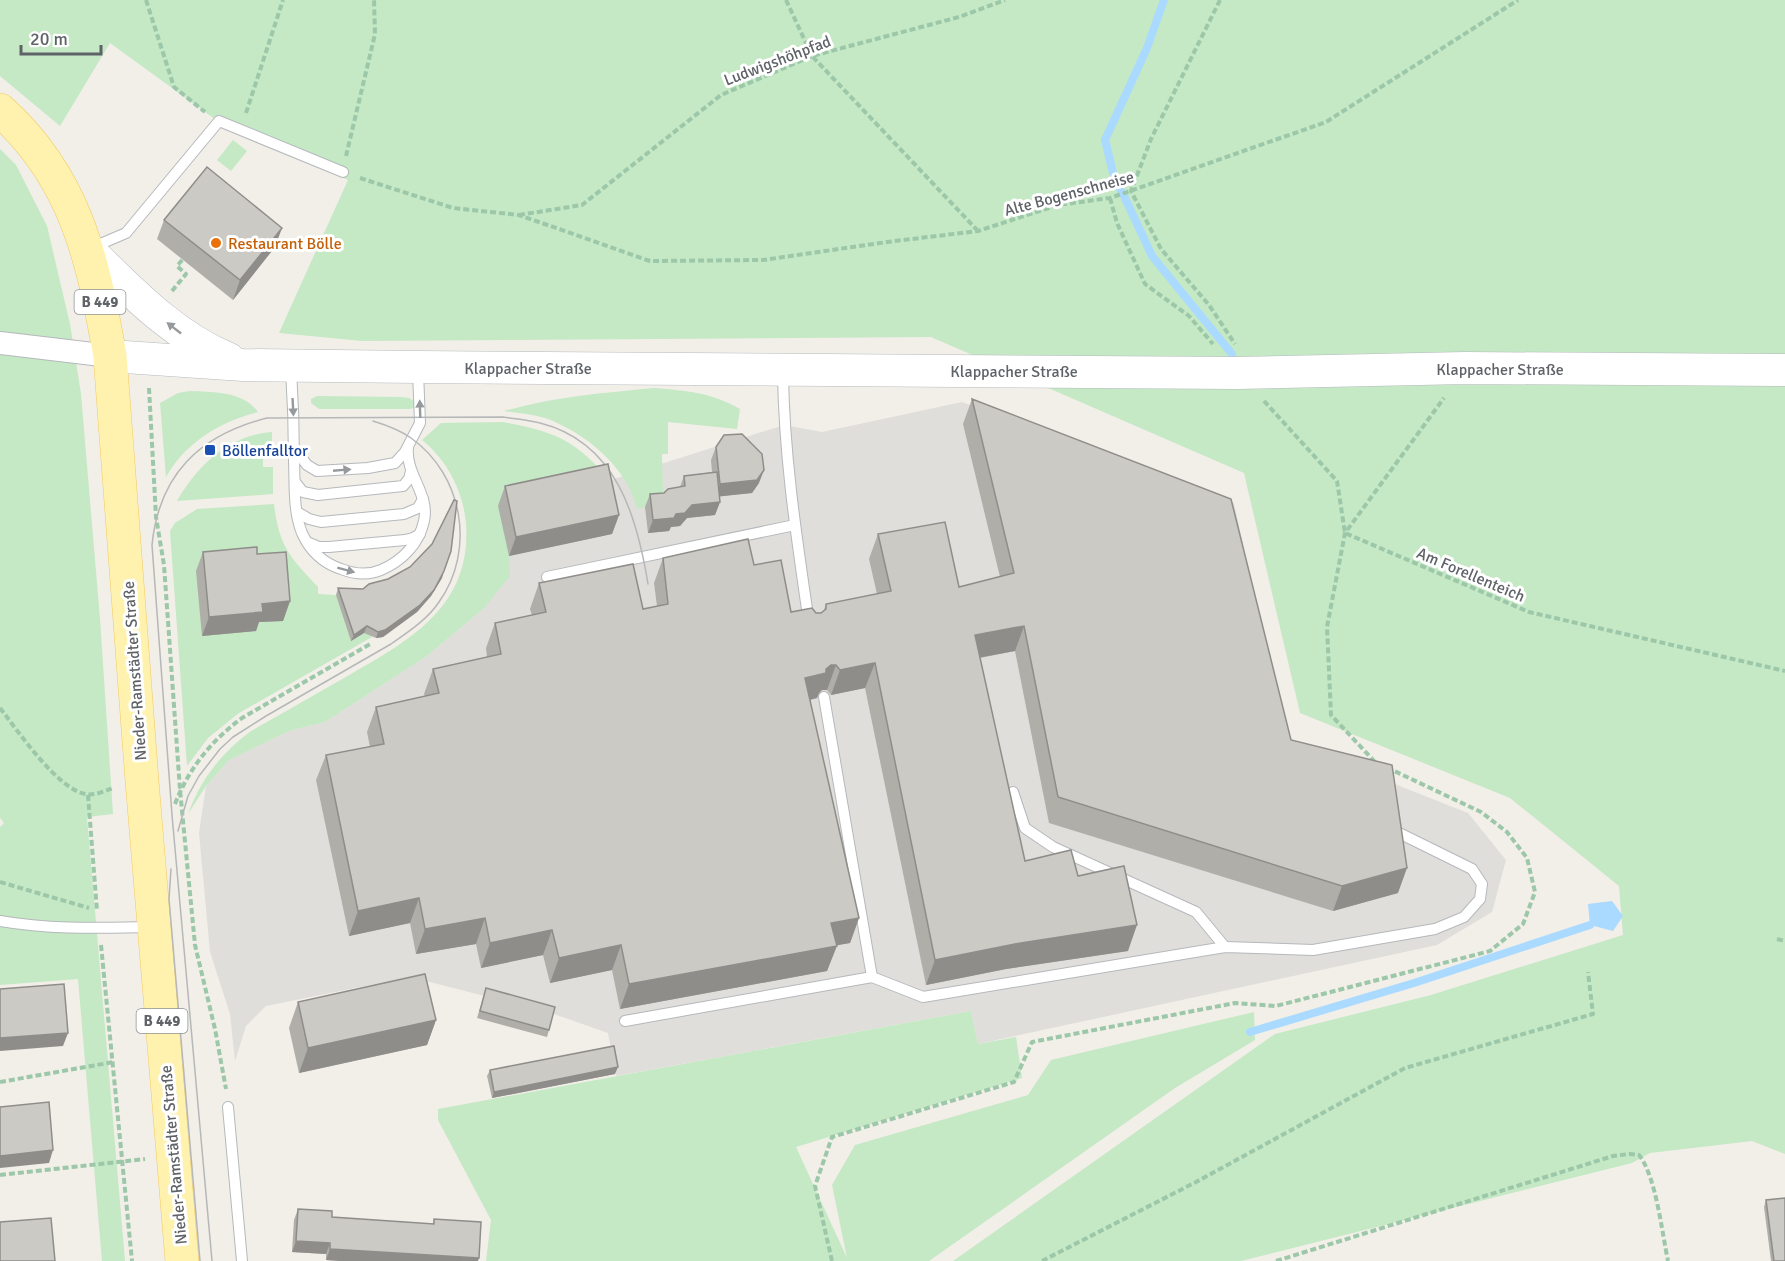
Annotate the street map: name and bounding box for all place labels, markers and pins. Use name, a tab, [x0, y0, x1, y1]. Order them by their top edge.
place label: Restaurant Bölle	[228, 234, 342, 254]
marker: Restaurant Bölle	[209, 236, 223, 250]
place label: Böllenfalltor	[222, 441, 308, 461]
marker: Böllenfalltor	[203, 443, 217, 457]

